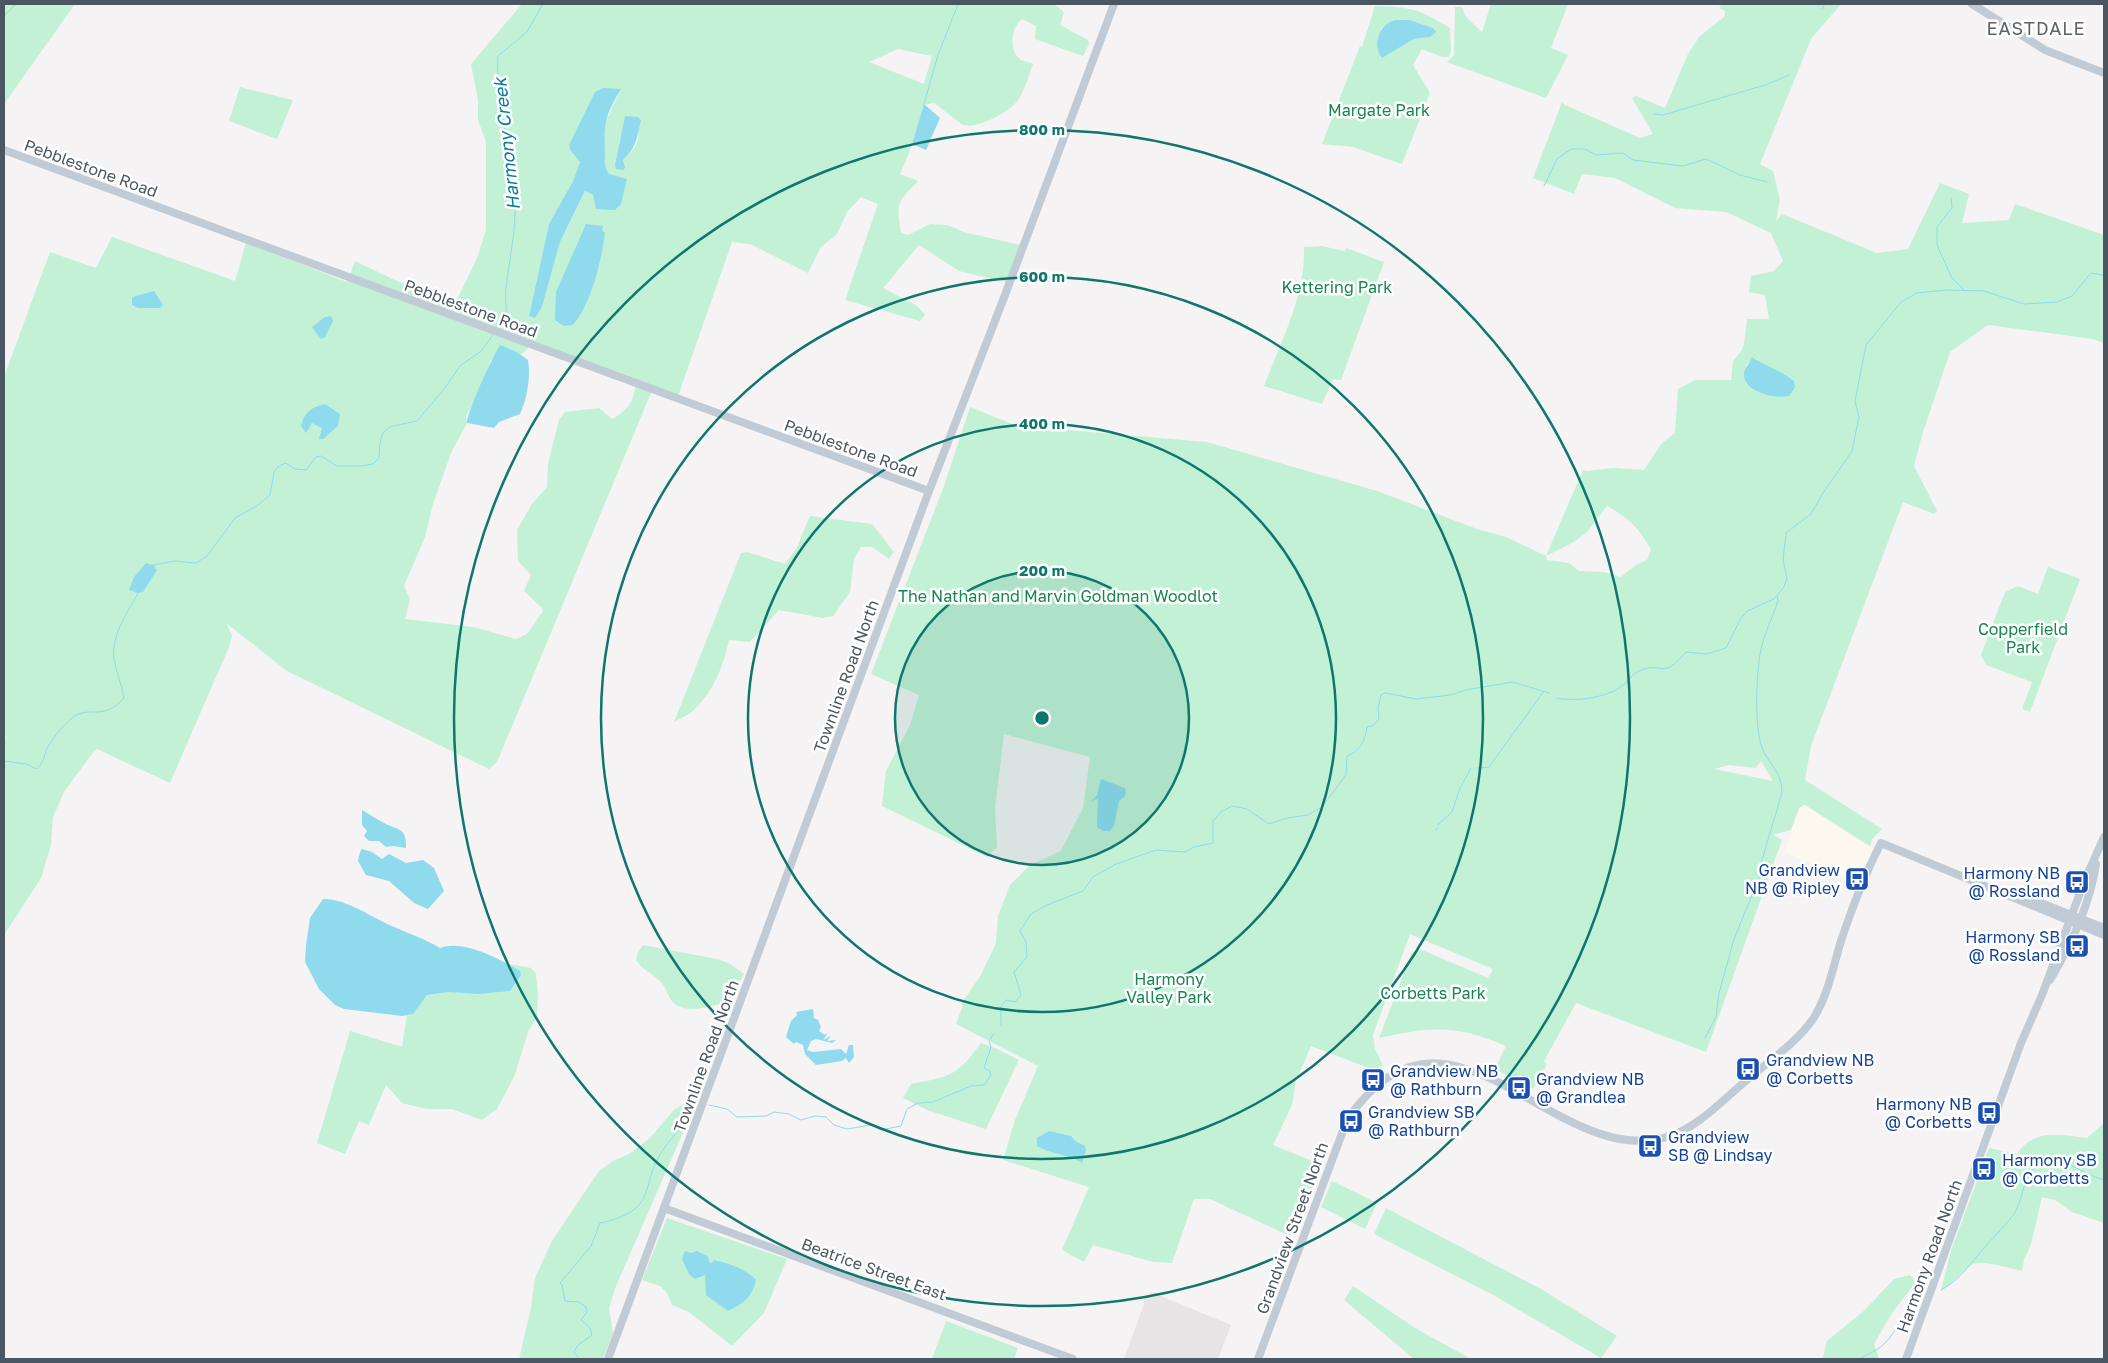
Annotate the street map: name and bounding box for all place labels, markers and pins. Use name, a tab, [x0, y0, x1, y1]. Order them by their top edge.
centre of rings	[1033, 709, 1051, 727]
place label: Grandview NB @ Ripley	[1745, 860, 1840, 898]
place label: Harmony NB @ Rossland	[1963, 863, 2060, 901]
bus stop icon: Grandview NB @ Ripley	[1844, 866, 1870, 892]
bus stop icon: Harmony NB @ Rossland	[2064, 869, 2090, 895]
place label: Harmony SB @ Rossland	[1965, 927, 2060, 965]
bus stop icon: Harmony SB @ Rossland	[2064, 933, 2090, 959]
place label: Grandview NB @ Corbetts	[1766, 1050, 1874, 1088]
bus stop icon: Grandview NB @ Corbetts	[1735, 1056, 1761, 1082]
place label: Grandview NB @ Rathburn	[1390, 1061, 1498, 1099]
bus stop icon: Grandview NB @ Rathburn	[1360, 1067, 1386, 1093]
place label: Grandview NB @ Grandlea	[1536, 1069, 1644, 1107]
bus stop icon: Grandview NB @ Grandlea	[1506, 1075, 1532, 1101]
place label: Harmony NB @ Corbetts	[1875, 1094, 1972, 1132]
bus stop icon: Harmony NB @ Corbetts	[1976, 1100, 2002, 1126]
place label: Grandview SB @ Rathburn	[1368, 1102, 1474, 1140]
bus stop icon: Grandview SB @ Rathburn	[1338, 1108, 1364, 1134]
place label: Grandview SB @ Lindsay	[1668, 1127, 1773, 1165]
bus stop icon: Grandview SB @ Lindsay	[1637, 1133, 1663, 1159]
place label: Harmony SB @ Corbetts	[2002, 1150, 2097, 1188]
bus stop icon: Harmony SB @ Corbetts	[1971, 1156, 1997, 1182]

